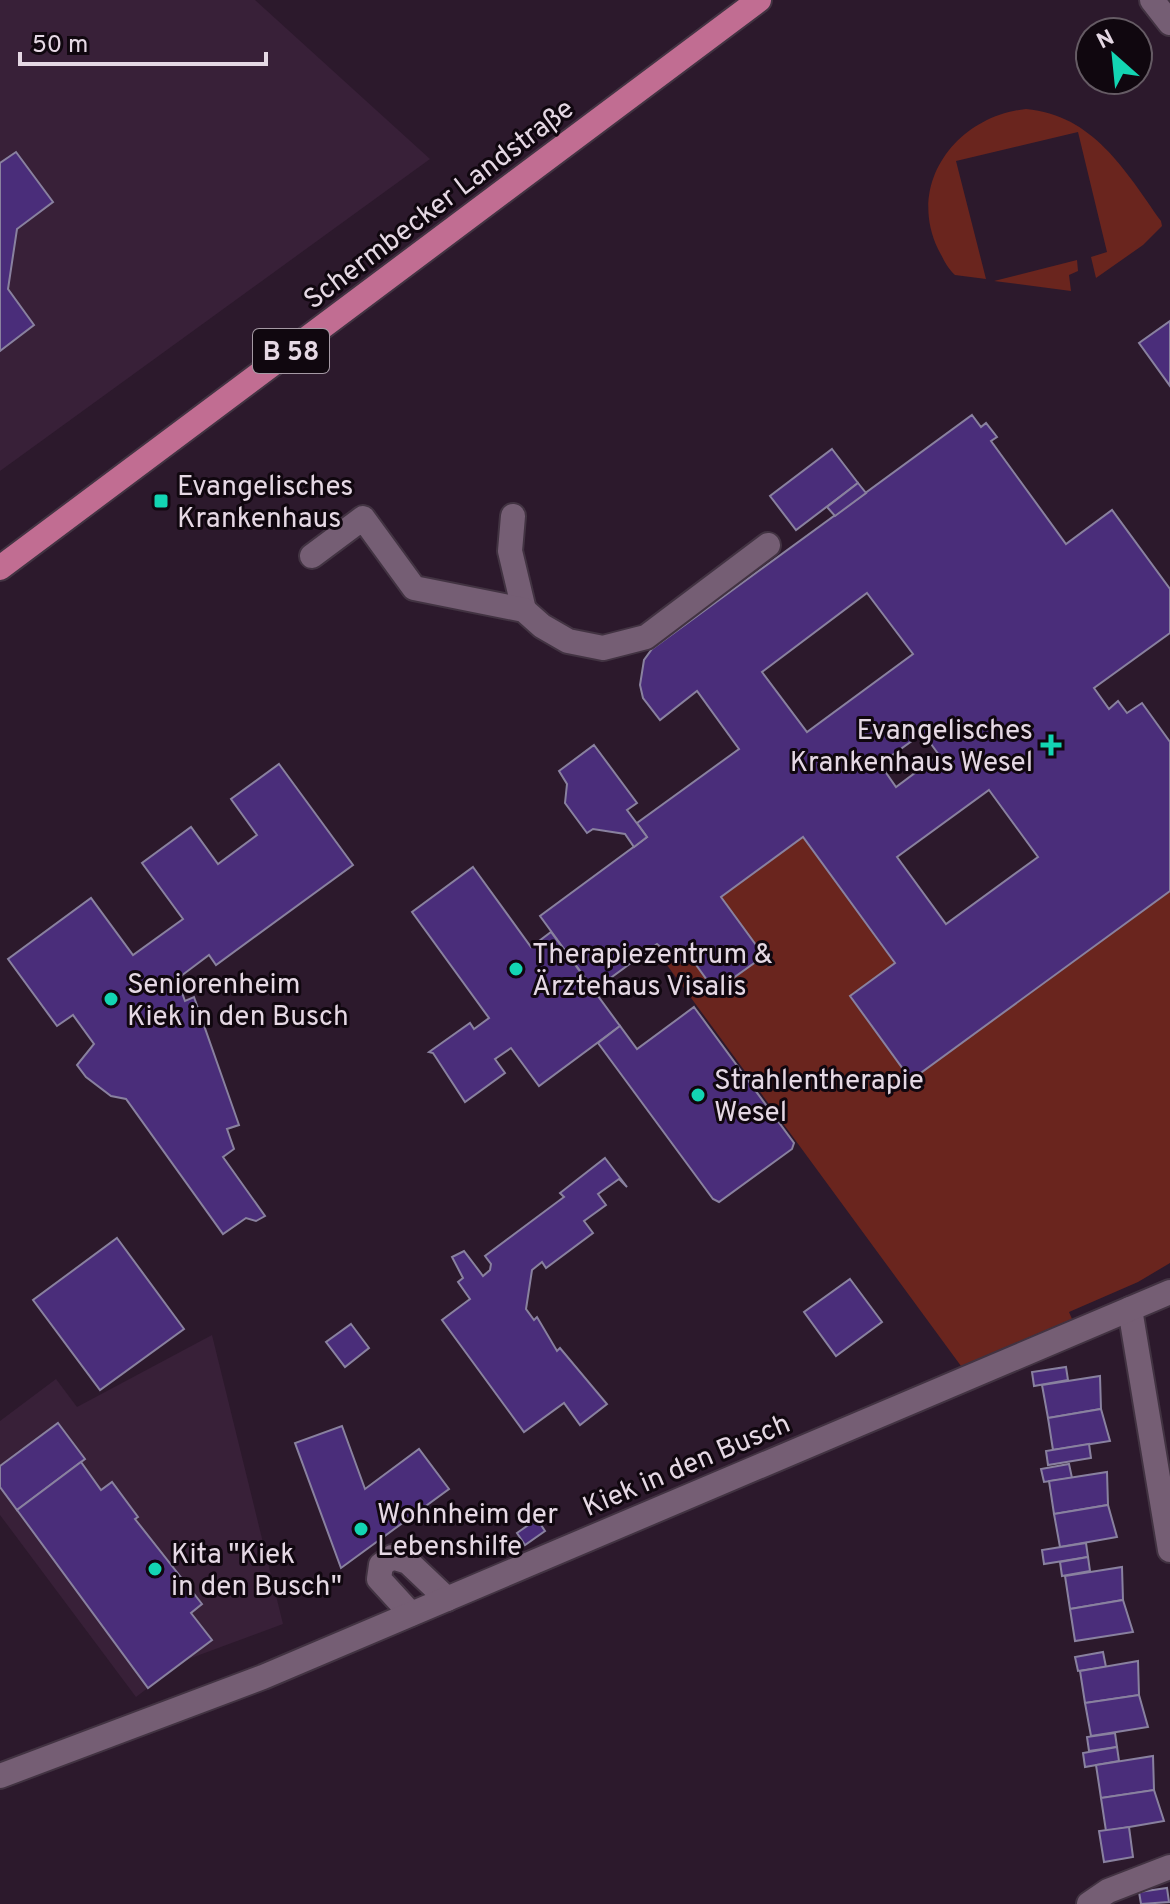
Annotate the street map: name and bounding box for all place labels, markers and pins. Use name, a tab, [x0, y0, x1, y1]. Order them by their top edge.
place label: Evangelisches Krankenhaus	[177, 470, 353, 538]
marker: Evangelisches Krankenhaus	[152, 492, 170, 510]
place label: Evangelisches Krankenhaus Wesel	[790, 714, 1033, 782]
marker: Evangelisches Krankenhaus Wesel	[1040, 734, 1062, 756]
place label: Therapiezentrum & Ärztehaus Visalis	[532, 938, 773, 1006]
marker: Therapiezentrum & Ärztehaus Visalis	[507, 960, 525, 978]
place label: Seniorenheim Kiek in den Busch	[127, 968, 349, 1036]
marker: Seniorenheim Kiek in den Busch	[102, 990, 120, 1008]
place label: Strahlentherapie Wesel	[714, 1064, 924, 1132]
marker: Strahlentherapie Wesel	[689, 1086, 707, 1104]
place label: Wohnheim der Lebenshilfe	[377, 1498, 558, 1566]
marker: Wohnheim der Lebenshilfe	[352, 1520, 370, 1538]
place label: Kita "Kiek in den Busch"	[171, 1538, 342, 1606]
marker: Kita "Kiek in den Busch"	[146, 1560, 164, 1578]

